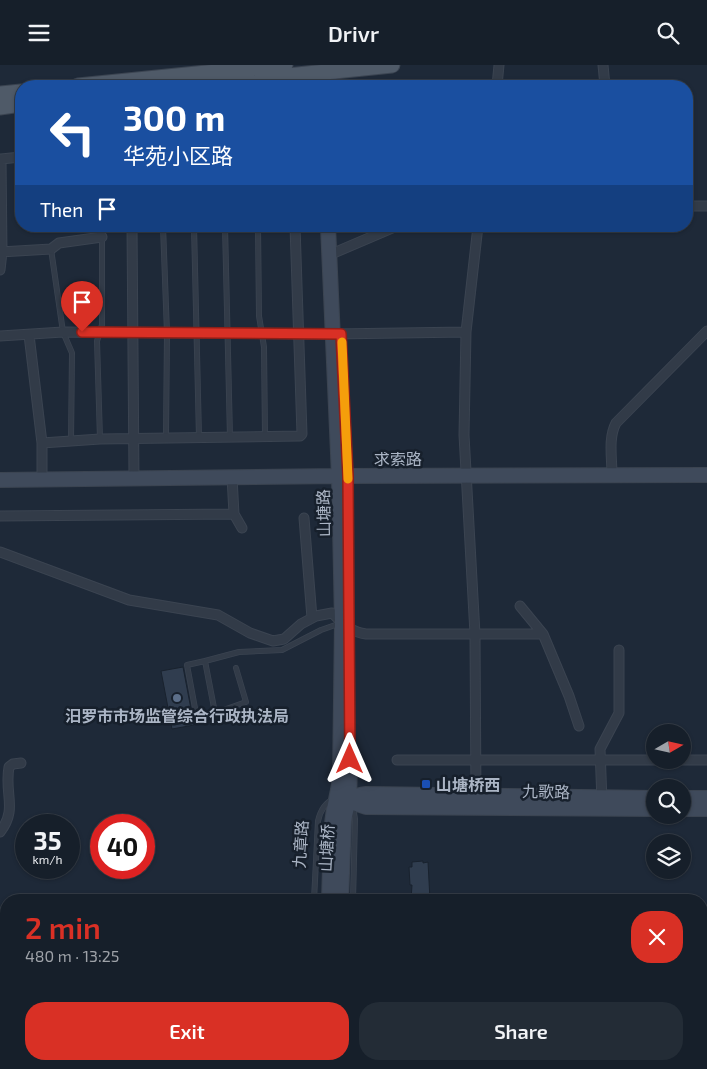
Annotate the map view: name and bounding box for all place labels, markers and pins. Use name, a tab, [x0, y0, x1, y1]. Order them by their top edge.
pin	[61, 281, 103, 332]
marker: 汨罗市市场监管综合行政执法局	[171, 692, 183, 704]
place label: 汨罗市市场监管综合行政执法局	[65, 706, 289, 725]
place label: 山塘桥西	[436, 775, 500, 794]
marker: 山塘桥西	[420, 778, 432, 790]

